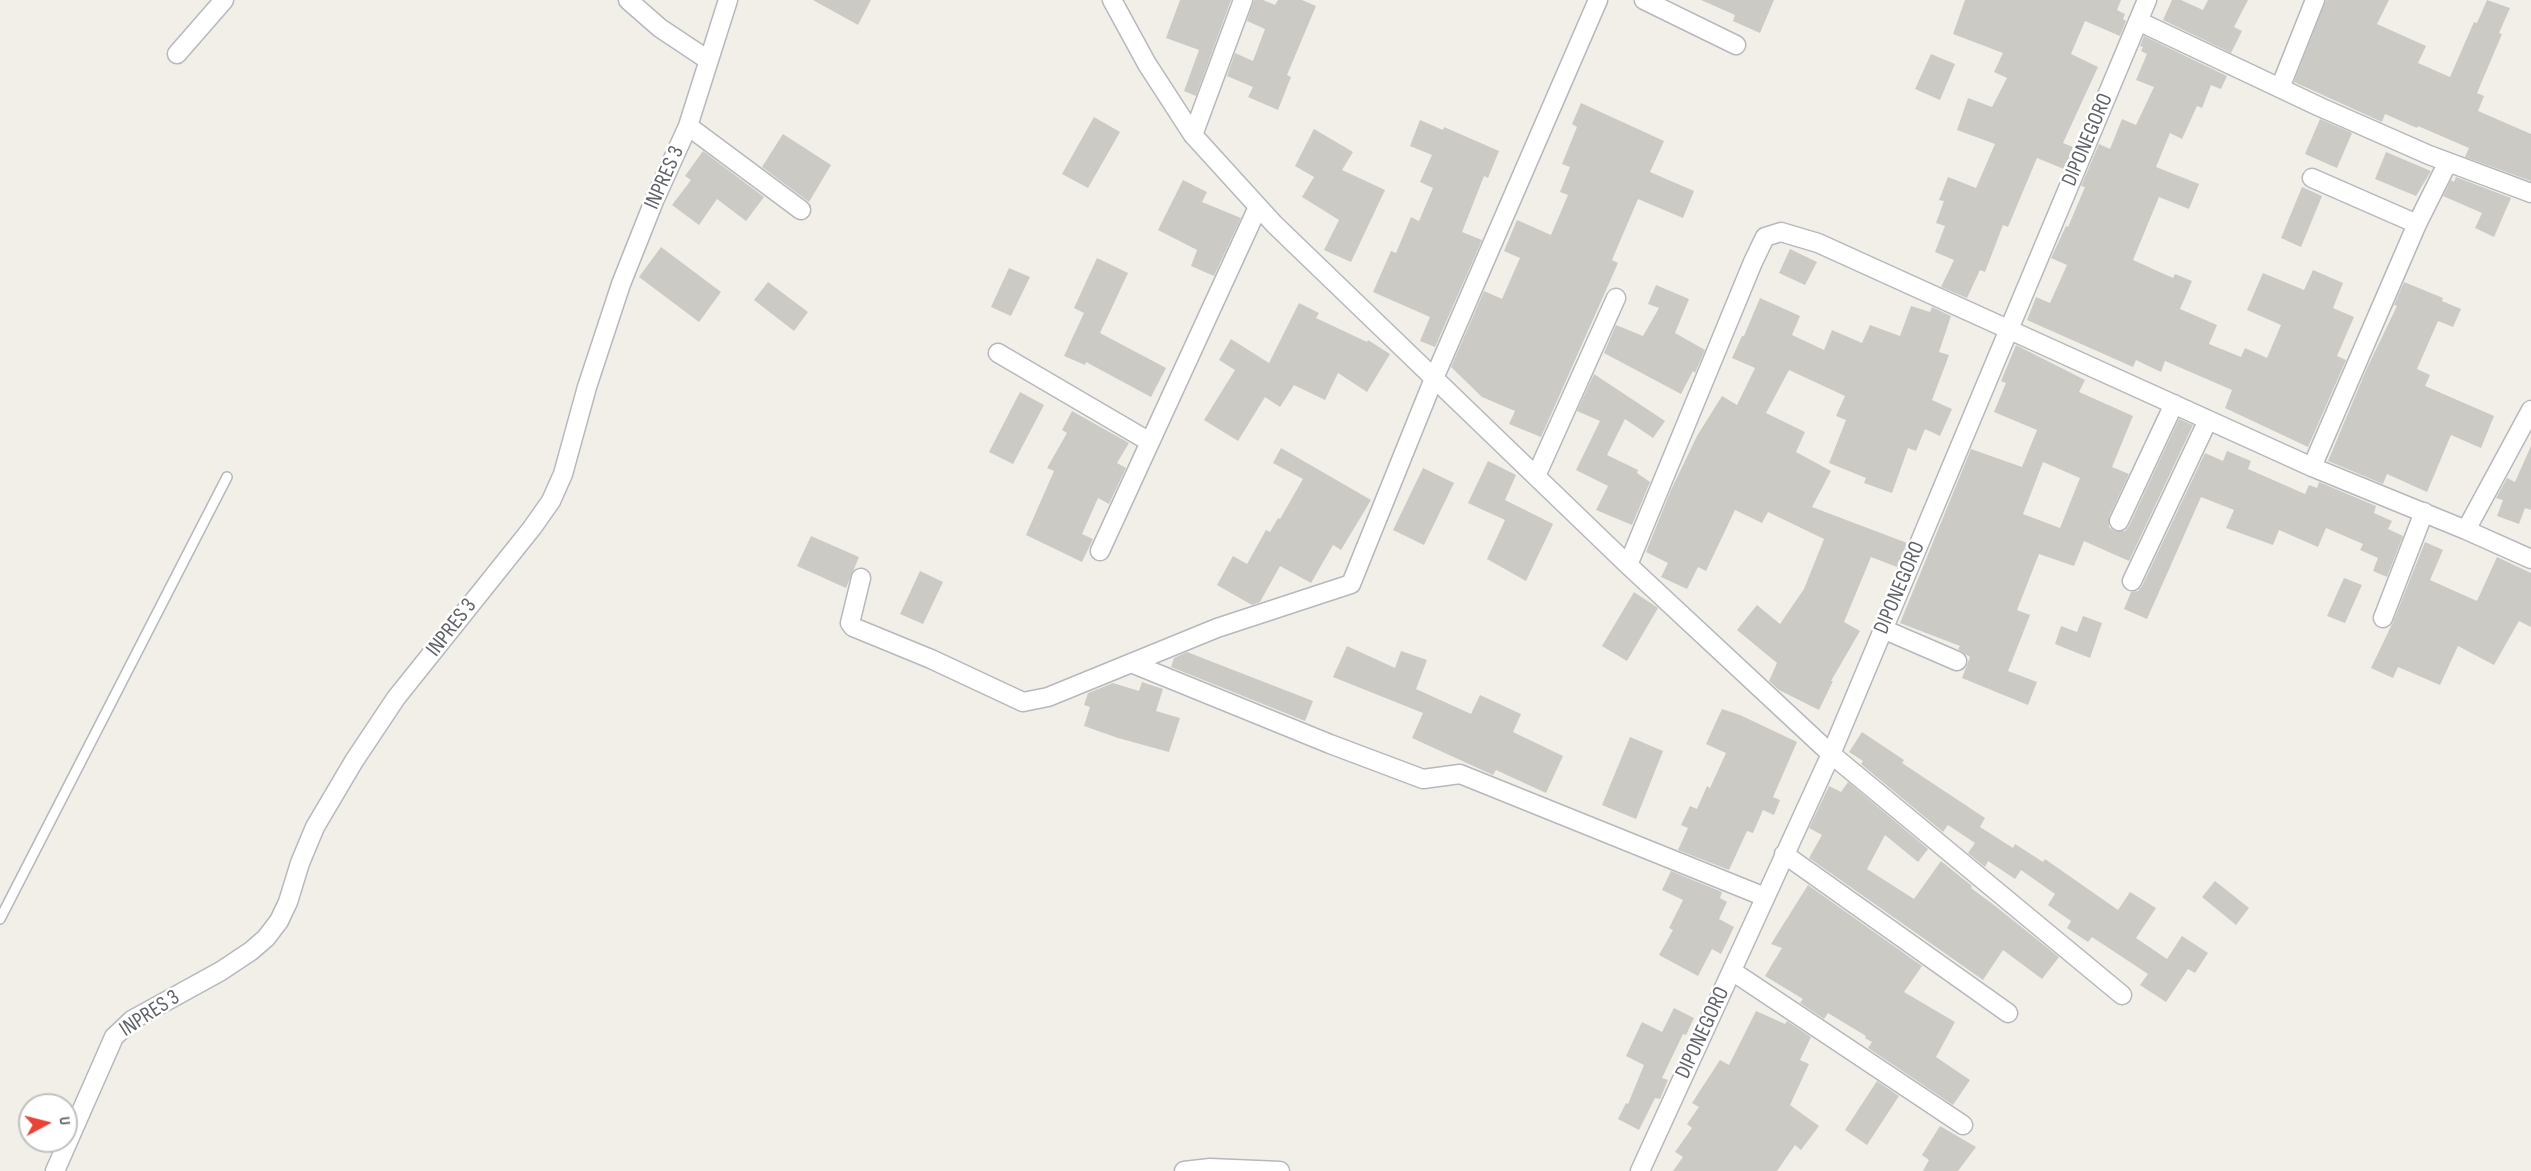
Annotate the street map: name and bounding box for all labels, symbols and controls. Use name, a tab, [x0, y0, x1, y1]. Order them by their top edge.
street label: DIPONEGORO	[2057, 90, 2119, 190]
street label: INPRES 3	[639, 142, 691, 214]
street label: DIPONEGORO	[1869, 538, 1931, 638]
street label: INPRES 3	[421, 594, 483, 662]
street label: DIPONEGORO	[1670, 983, 1736, 1083]
street label: INPRES 3	[115, 985, 185, 1043]
north arrow	[18, 1093, 78, 1153]
text: U	[54, 1116, 74, 1126]

